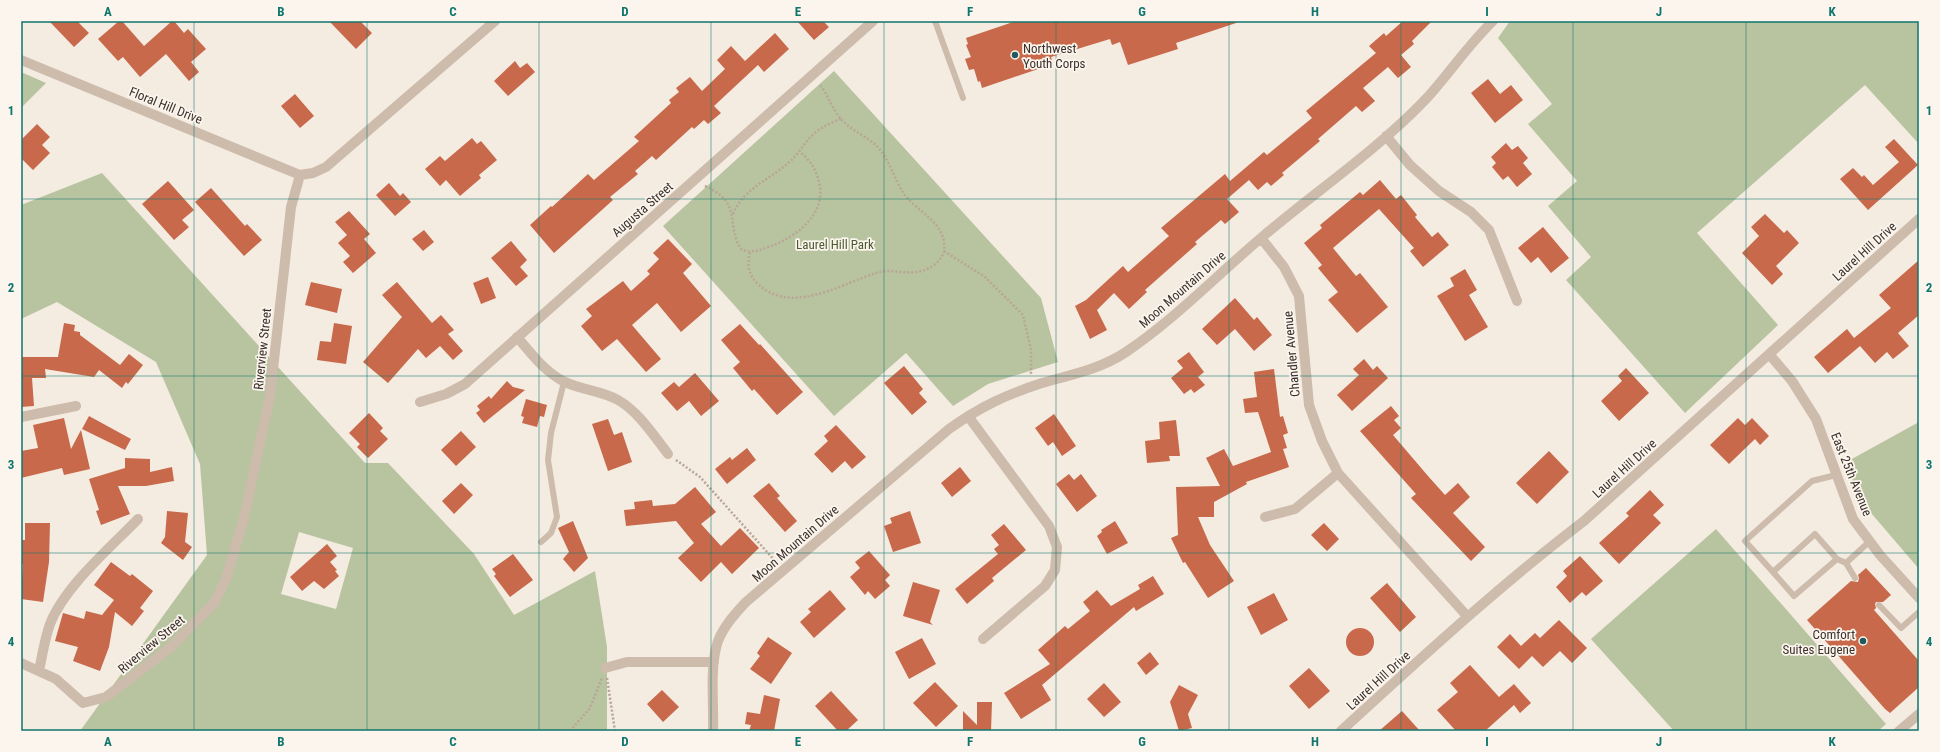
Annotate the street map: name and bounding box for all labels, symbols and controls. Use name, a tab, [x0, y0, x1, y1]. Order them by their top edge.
text: A	[104, 4, 112, 19]
text: B	[277, 4, 285, 19]
text: C	[449, 4, 457, 19]
text: D	[621, 4, 629, 19]
text: E	[795, 4, 802, 19]
text: F	[967, 4, 973, 19]
text: G	[1138, 4, 1146, 19]
text: H	[1311, 4, 1319, 19]
text: I	[1485, 4, 1489, 19]
text: J	[1656, 4, 1662, 19]
text: K	[1828, 4, 1836, 19]
place label: Northwest Youth Corps	[1023, 41, 1086, 71]
marker: Northwest Youth Corps	[1010, 50, 1020, 60]
street label: Floral Hill Drive	[127, 84, 205, 127]
text: 1	[8, 103, 14, 118]
text: 1	[1926, 103, 1932, 118]
street label: Augusta Street	[609, 179, 676, 240]
street label: Laurel Hill Drive	[1829, 219, 1899, 284]
park label: Laurel Hill Park	[796, 237, 874, 252]
street label: Moon Mountain Drive	[1136, 248, 1229, 331]
text: 2	[8, 280, 15, 295]
text: 2	[1926, 280, 1933, 295]
street label: Riverview Street	[251, 307, 274, 391]
street label: Chandler Avenue	[1280, 310, 1303, 397]
street label: East 25th Avenue	[1828, 430, 1875, 518]
street label: Laurel Hill Drive	[1589, 436, 1659, 501]
text: 3	[8, 457, 14, 472]
text: 3	[1926, 457, 1932, 472]
street label: Moon Mountain Drive	[749, 502, 842, 585]
street label: Riverview Street	[115, 612, 188, 677]
place label: Comfort Suites Eugene	[1783, 627, 1855, 657]
text: 4	[8, 634, 15, 649]
text: 4	[1926, 634, 1933, 649]
marker: Comfort Suites Eugene	[1858, 636, 1868, 646]
street label: Laurel Hill Drive	[1343, 648, 1413, 713]
text: A	[104, 734, 112, 749]
text: B	[277, 734, 285, 749]
text: C	[449, 734, 457, 749]
text: D	[621, 734, 629, 749]
text: E	[795, 734, 802, 749]
text: F	[967, 734, 973, 749]
text: G	[1138, 734, 1146, 749]
text: H	[1311, 734, 1319, 749]
text: I	[1485, 734, 1489, 749]
text: J	[1656, 734, 1662, 749]
text: K	[1828, 734, 1836, 749]

